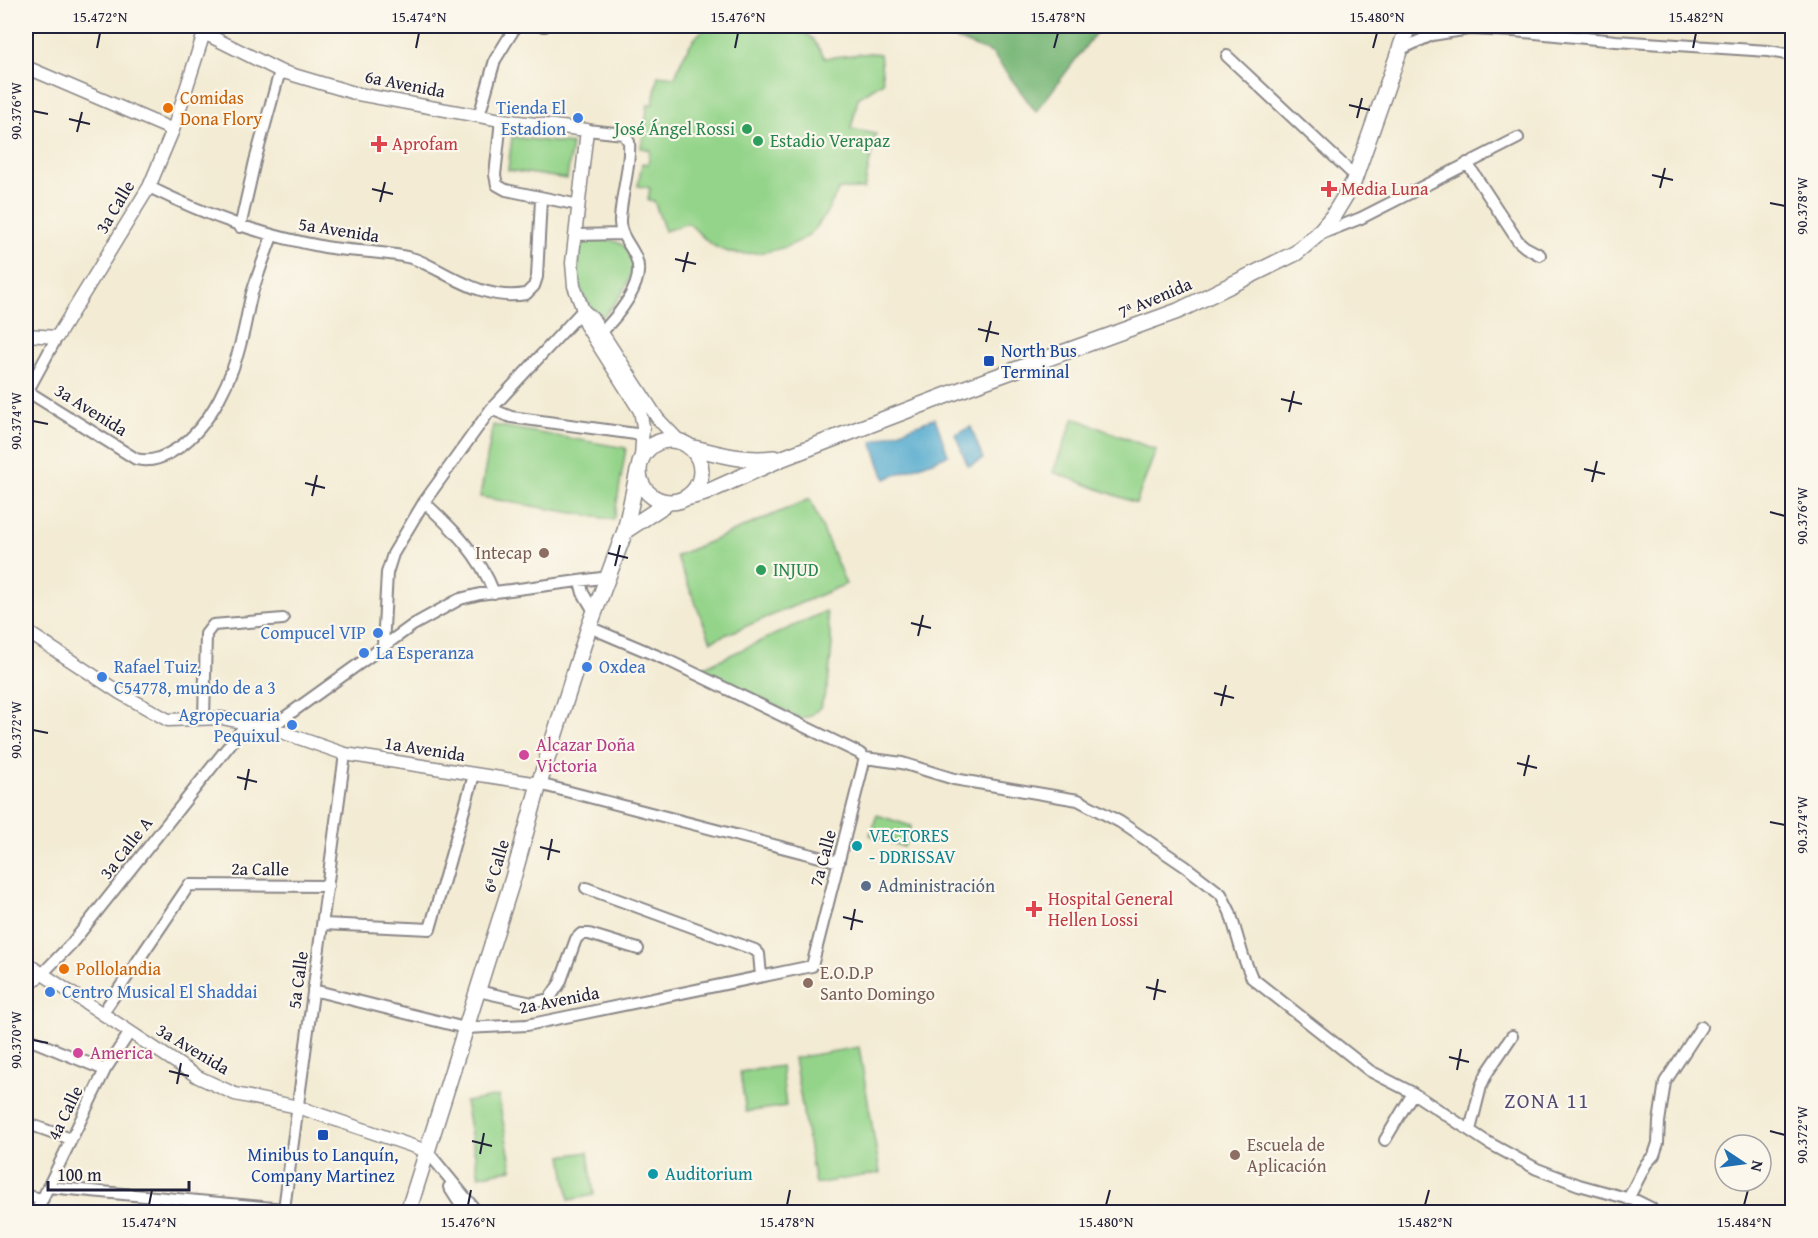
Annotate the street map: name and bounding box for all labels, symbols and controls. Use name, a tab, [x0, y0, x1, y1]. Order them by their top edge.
text: 15.472°N	[73, 6, 128, 27]
text: 15.474°N	[392, 6, 447, 27]
text: 15.476°N	[711, 6, 766, 27]
text: 15.478°N	[1031, 6, 1086, 27]
text: 15.480°N	[1350, 6, 1405, 27]
text: 15.482°N	[1669, 6, 1724, 27]
street label: 6a Avenida	[363, 62, 448, 105]
text: 90.376°W	[5, 82, 26, 140]
place label: Comidas Dona Flory	[180, 84, 262, 132]
place label: Tienda El Estadion	[496, 94, 566, 142]
marker: Comidas Dona Flory	[161, 101, 175, 115]
marker: Tienda El Estadion	[571, 111, 585, 125]
place label: José Ángel Rossi	[612, 115, 735, 142]
marker: José Ángel Rossi	[740, 122, 754, 136]
place label: Estadio Verapaz	[770, 127, 890, 154]
place label: Aprofam	[392, 130, 458, 157]
marker: Estadio Verapaz	[751, 134, 765, 148]
marker: Aprofam	[370, 135, 388, 153]
street label: 3a Calle	[88, 175, 141, 239]
place label: Media Luna	[1341, 175, 1429, 202]
text: 90.378°W	[1791, 177, 1812, 235]
marker: Media Luna	[1322, 182, 1336, 196]
street label: 5a Avenida	[297, 210, 382, 249]
street label: 7ª Avenida	[1114, 270, 1196, 325]
place label: North Bus Terminal	[1001, 337, 1077, 385]
marker: North Bus Terminal	[982, 354, 996, 368]
street label: 3a Avenida	[50, 377, 133, 443]
text: 90.374°W	[5, 392, 26, 450]
text: 90.376°W	[1791, 487, 1812, 545]
place label: Intecap	[475, 539, 532, 566]
marker: Intecap	[537, 546, 551, 560]
place label: INJUD	[773, 556, 819, 583]
marker: INJUD	[754, 563, 768, 577]
place label: Compucel VIP	[260, 619, 366, 646]
marker: Compucel VIP	[371, 626, 385, 640]
place label: La Esperanza	[376, 639, 474, 666]
marker: La Esperanza	[357, 646, 371, 660]
place label: Rafael Tuiz, C54778, mundo de a 3	[114, 653, 276, 701]
place label: Oxdea	[599, 653, 646, 680]
marker: Oxdea	[580, 660, 594, 674]
marker: Rafael Tuiz, C54778, mundo de a 3	[95, 670, 109, 684]
text: 90.372°W	[5, 701, 26, 759]
place label: Agropecuaria Pequixul	[178, 701, 280, 749]
marker: Agropecuaria Pequixul	[285, 718, 299, 732]
street label: 1a Avenida	[383, 729, 468, 768]
place label: Alcazar Doña Victoria	[536, 731, 635, 779]
marker: Alcazar Doña Victoria	[517, 748, 531, 762]
text: 90.374°W	[1791, 796, 1812, 854]
street label: 3a Calle A	[93, 811, 159, 885]
place label: VECTORES - DDRISSAV	[869, 822, 956, 870]
street label: 7a Calle	[802, 826, 843, 889]
street label: 6ª Calle	[475, 836, 516, 896]
marker: VECTORES - DDRISSAV	[850, 839, 864, 853]
street label: 2a Calle	[231, 854, 289, 883]
place label: Administración	[878, 872, 995, 899]
marker: Administración	[859, 879, 873, 893]
place label: Hospital General Hellen Lossi	[1048, 885, 1173, 933]
marker: Hospital General Hellen Lossi	[1025, 900, 1043, 918]
street label: 5a Calle	[280, 949, 315, 1011]
place label: Pollolandia	[76, 955, 161, 982]
place label: E.O.D.P Santo Domingo	[820, 959, 935, 1007]
marker: Pollolandia	[57, 962, 71, 976]
marker: E.O.D.P Santo Domingo	[801, 976, 815, 990]
place label: Centro Musical El Shaddai	[62, 978, 258, 1005]
street label: 2a Avenida	[516, 978, 602, 1021]
marker: Centro Musical El Shaddai	[43, 985, 57, 999]
text: 90.370°W	[5, 1011, 26, 1069]
street label: 3a Avenida	[151, 1016, 236, 1081]
place label: America	[90, 1039, 154, 1066]
marker: America	[71, 1046, 85, 1060]
street label: 4a Calle	[40, 1081, 89, 1145]
district label: ZONA 11	[1504, 1085, 1590, 1116]
text: 90.372°W	[1791, 1106, 1812, 1164]
marker: Minibus to Lanquín, Company Martinez	[316, 1128, 330, 1142]
place label: Escuela de Aplicación	[1247, 1131, 1327, 1179]
north arrow	[1713, 1133, 1773, 1193]
place label: Minibus to Lanquín, Company Martinez	[248, 1141, 398, 1189]
marker: Escuela de Aplicación	[1228, 1148, 1242, 1162]
scale bar	[48, 1154, 189, 1192]
text: N	[1745, 1158, 1771, 1175]
place label: Auditorium	[665, 1160, 753, 1187]
text: 100 m	[57, 1161, 102, 1188]
marker: Auditorium	[646, 1167, 660, 1181]
text: 15.474°N	[122, 1211, 177, 1232]
text: 15.476°N	[441, 1211, 496, 1232]
text: 15.478°N	[760, 1211, 815, 1232]
text: 15.480°N	[1079, 1211, 1134, 1232]
text: 15.482°N	[1398, 1211, 1453, 1232]
text: 15.484°N	[1717, 1211, 1772, 1232]

